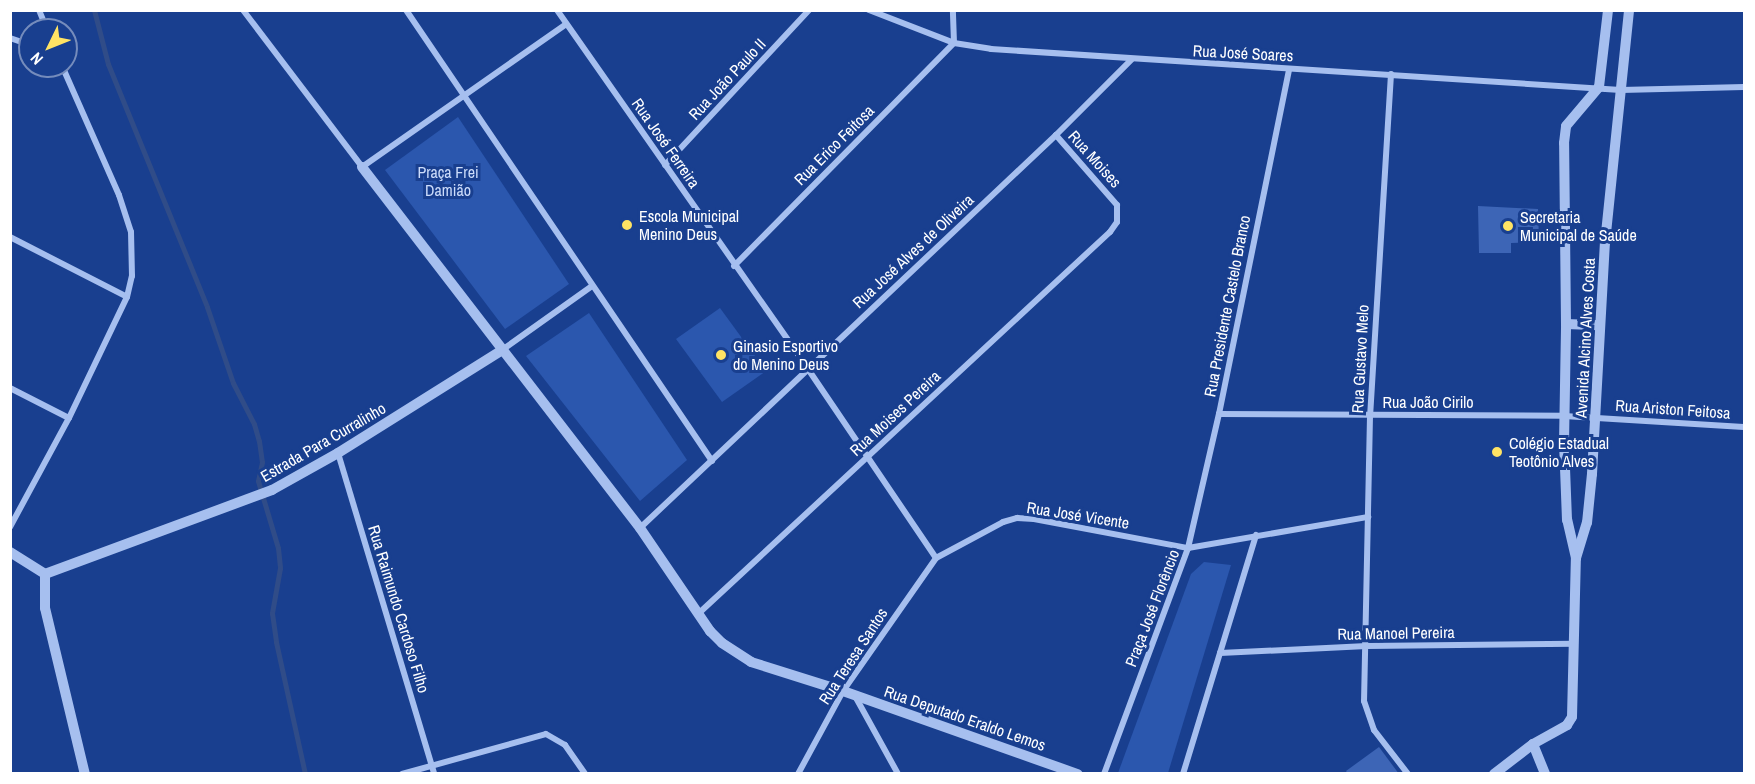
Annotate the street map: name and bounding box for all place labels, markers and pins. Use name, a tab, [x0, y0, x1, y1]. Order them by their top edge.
place label: Escola Municipal Menino Deus	[639, 206, 739, 244]
place label: Secretaria Municipal de Saúde	[1520, 207, 1637, 245]
marker: Escola Municipal Menino Deus	[620, 218, 634, 232]
marker: Secretaria Municipal de Saúde	[1501, 219, 1515, 233]
place label: Ginasio Esportivo do Menino Deus	[733, 336, 838, 374]
marker: Ginasio Esportivo do Menino Deus	[714, 348, 728, 362]
place label: Colégio Estadual Teotônio Alves	[1509, 433, 1609, 471]
marker: Colégio Estadual Teotônio Alves	[1490, 445, 1504, 459]

